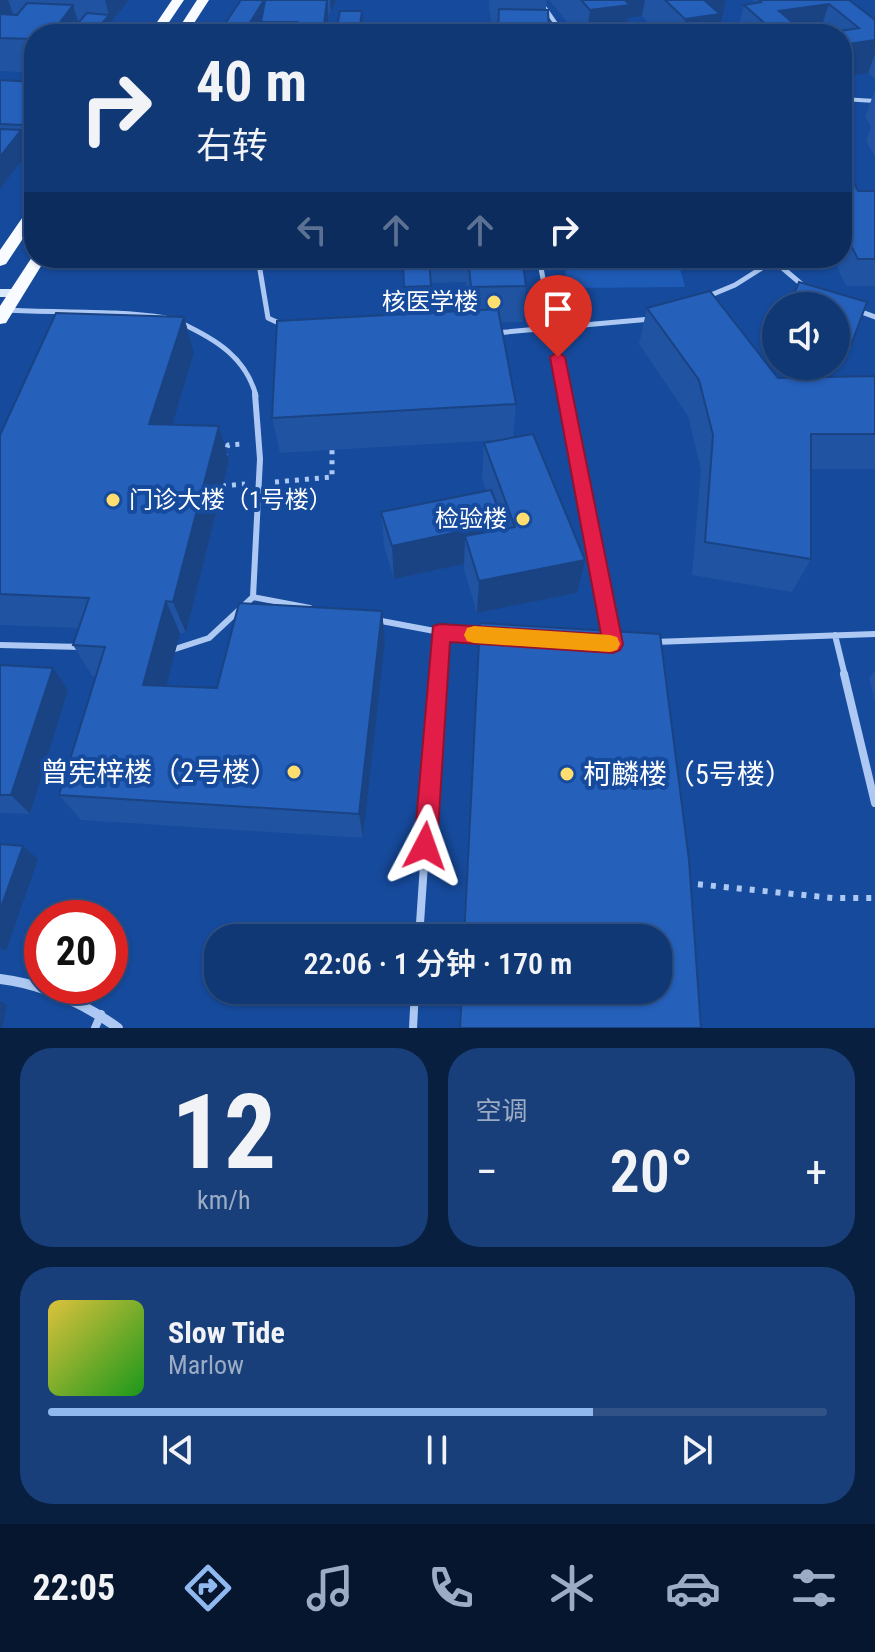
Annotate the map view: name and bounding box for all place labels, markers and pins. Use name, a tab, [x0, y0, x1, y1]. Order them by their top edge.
pin	[524, 275, 592, 357]
place label: 核医学楼	[382, 288, 478, 316]
marker: 核医学楼	[485, 293, 503, 311]
place label: 门诊大楼（1号楼）	[129, 486, 333, 514]
marker: 门诊大楼（1号楼）	[104, 491, 122, 509]
place label: 检验楼	[435, 505, 507, 533]
marker: 检验楼	[514, 510, 532, 528]
place label: 曾宪梓楼（2号楼）	[40, 756, 278, 789]
place label: 柯麟楼（5号楼）	[583, 758, 793, 791]
marker: 曾宪梓楼（2号楼）	[285, 763, 303, 781]
marker: 柯麟楼（5号楼）	[558, 765, 576, 783]

